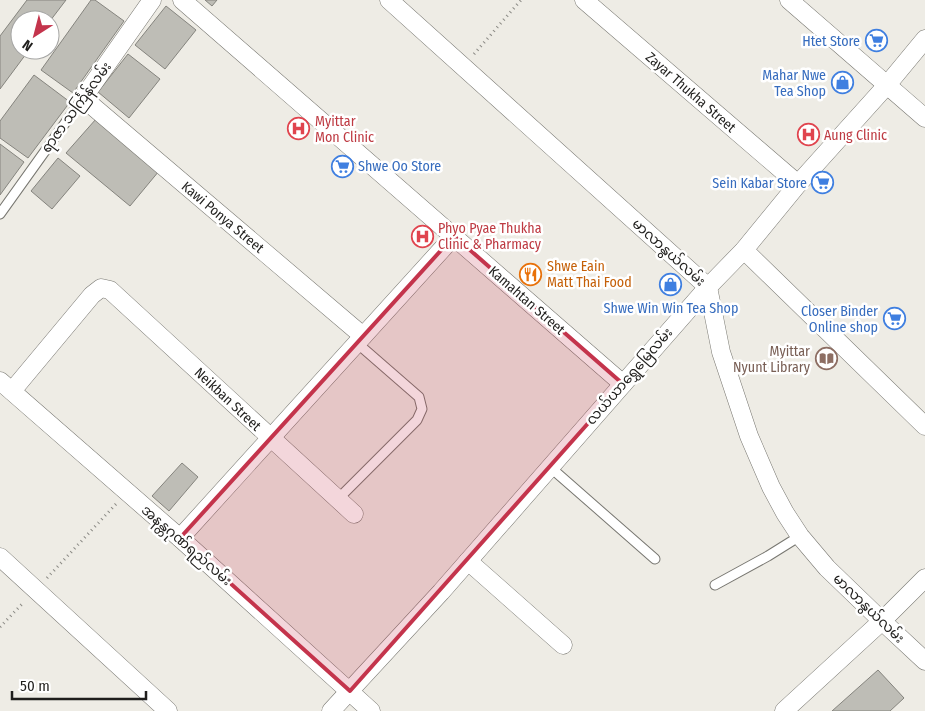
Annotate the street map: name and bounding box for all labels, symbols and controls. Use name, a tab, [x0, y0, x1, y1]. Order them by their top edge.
north arrow	[10, 10, 60, 60]
supermarket icon: Htet Store	[864, 29, 888, 53]
place label: Htet Store	[802, 33, 860, 50]
text: N	[19, 36, 36, 54]
street label: Zayar Thukha Street	[642, 49, 740, 136]
street label: ရာဇာ သင်္ကြန်လမ်း	[36, 57, 117, 158]
place label: Mahar Nwe Tea Shop	[762, 67, 826, 100]
shop icon: Mahar Nwe Tea Shop	[830, 71, 854, 95]
place label: Myittar Mon Clinic	[315, 113, 374, 146]
hospital icon: Myittar Mon Clinic	[287, 117, 311, 141]
hospital icon: Aung Clinic	[796, 123, 820, 147]
place label: Aung Clinic	[824, 127, 887, 144]
supermarket icon: Shwe Oo Store	[330, 154, 354, 178]
place label: Shwe Oo Store	[358, 158, 441, 175]
supermarket icon: Sein Kabar Store	[811, 171, 835, 195]
place label: Sein Kabar Store	[712, 175, 807, 192]
street label: Kawi Ponya Street	[178, 178, 268, 257]
street label: မာလာနွယ်လမ်း	[627, 214, 710, 291]
place label: Phyo Pyae Thukha Clinic & Pharmacy	[438, 220, 542, 253]
hospital icon: Phyo Pyae Thukha Clinic & Pharmacy	[410, 224, 434, 248]
place label: Shwe Eain Matt Thai Food	[547, 258, 632, 291]
restaurant icon: Shwe Eain Matt Thai Food	[519, 262, 543, 286]
street label: Kamahtan Street	[485, 263, 569, 338]
shop icon: Shwe Win Win Tea Shop	[659, 273, 683, 297]
place label: Shwe Win Win Tea Shop	[604, 300, 738, 317]
place label: Closer Binder Online shop	[801, 303, 878, 336]
supermarket icon: Closer Binder Online shop	[882, 307, 906, 331]
street label: လယ်ယာရွှေမြေလမ်း	[581, 323, 679, 430]
place label: Myittar Nyunt Library	[733, 343, 811, 376]
library icon: Myittar Nyunt Library	[814, 347, 838, 371]
street label: Neikban Street	[191, 364, 265, 435]
street label: အနန္တဂုဏ်ရည်လမ်း	[136, 500, 237, 592]
street label: မာလာနွယ်လမ်း	[828, 569, 909, 648]
scale bar	[12, 668, 146, 700]
text: 50 m	[20, 677, 50, 695]

